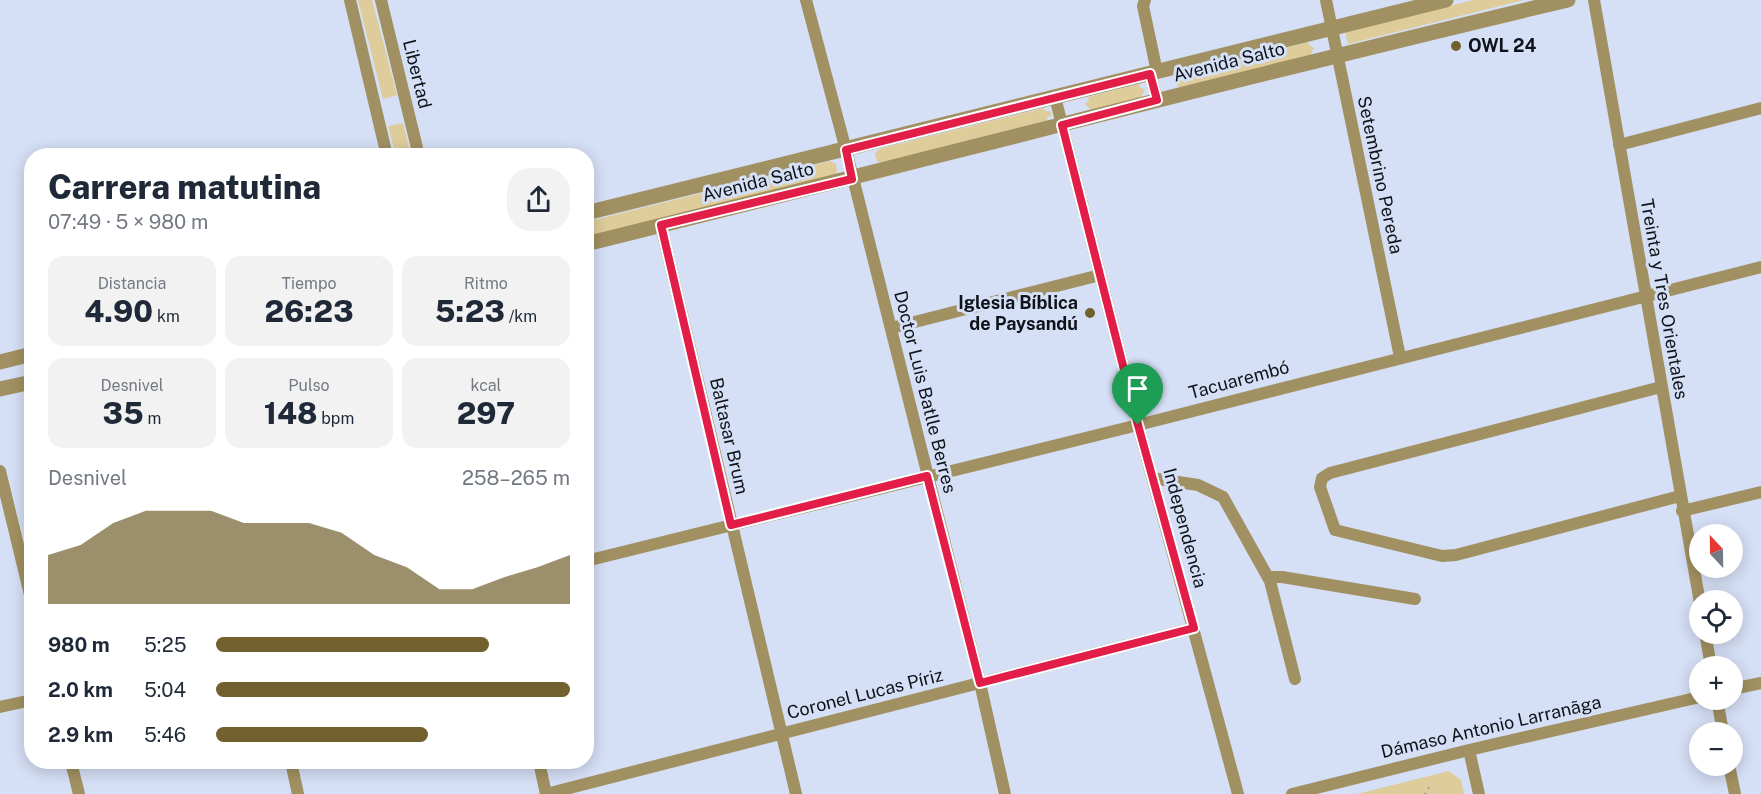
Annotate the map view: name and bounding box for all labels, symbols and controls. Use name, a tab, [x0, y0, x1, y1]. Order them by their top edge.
place label: OWL 24	[1468, 35, 1536, 56]
street label: Libertad	[399, 37, 436, 111]
street label: Avenida Salto	[1171, 37, 1287, 86]
marker: OWL 24	[1449, 39, 1463, 53]
street label: Setembrino Pereda	[1353, 94, 1407, 256]
street label: Avenida Salto	[700, 157, 816, 206]
text: Carrera matutina	[48, 168, 321, 206]
button: share	[507, 168, 570, 231]
street label: Treinta y Tres Orientales	[1636, 197, 1692, 401]
text: 07:49 · 5 × 980 m	[48, 210, 208, 234]
text: Distancia	[98, 274, 166, 293]
text: Tiempo	[282, 274, 336, 293]
text: Ritmo	[464, 274, 508, 293]
street label: Doctor Luis Batlle Berres	[890, 288, 961, 495]
place label: Iglesia Bíblica de Paysandú	[958, 292, 1078, 334]
text: 4.90	[84, 293, 153, 329]
text: 26:23	[264, 293, 354, 329]
text: 5:23	[435, 293, 505, 329]
marker: Iglesia Bíblica de Paysandú	[1083, 306, 1097, 320]
text: km	[153, 307, 180, 326]
text: /km	[505, 307, 537, 326]
street label: Tacuarembó	[1186, 356, 1291, 403]
pin	[1112, 363, 1163, 425]
icon: arrive	[1121, 372, 1154, 405]
street label: Baltasar Brum	[706, 375, 753, 496]
text: Desnivel	[100, 376, 164, 395]
text: Pulso	[288, 376, 330, 395]
text: kcal	[471, 376, 501, 395]
text: 35	[103, 395, 144, 431]
text: 148	[264, 395, 317, 431]
text: 297	[457, 395, 515, 431]
text: m	[144, 409, 161, 428]
text: bpm	[317, 409, 354, 428]
text: Desnivel	[48, 466, 127, 490]
text: 258–265 m	[462, 466, 570, 490]
street label: Independencia	[1159, 466, 1212, 590]
north arrow	[1689, 524, 1743, 578]
map controls	[1689, 524, 1743, 776]
button: locate	[1689, 590, 1743, 644]
text: 980 m	[48, 633, 110, 657]
text: 5:25	[144, 633, 186, 657]
button: +	[1689, 656, 1743, 710]
street label: Coronel Lucas Píriz	[785, 664, 945, 723]
text: 2.0 km	[48, 678, 113, 702]
text: 5:04	[144, 678, 186, 702]
street label: Dámaso Antonio Larranãga	[1379, 691, 1603, 762]
button: −	[1689, 722, 1743, 776]
text: 2.9 km	[48, 723, 113, 747]
text: 5:46	[144, 723, 186, 747]

